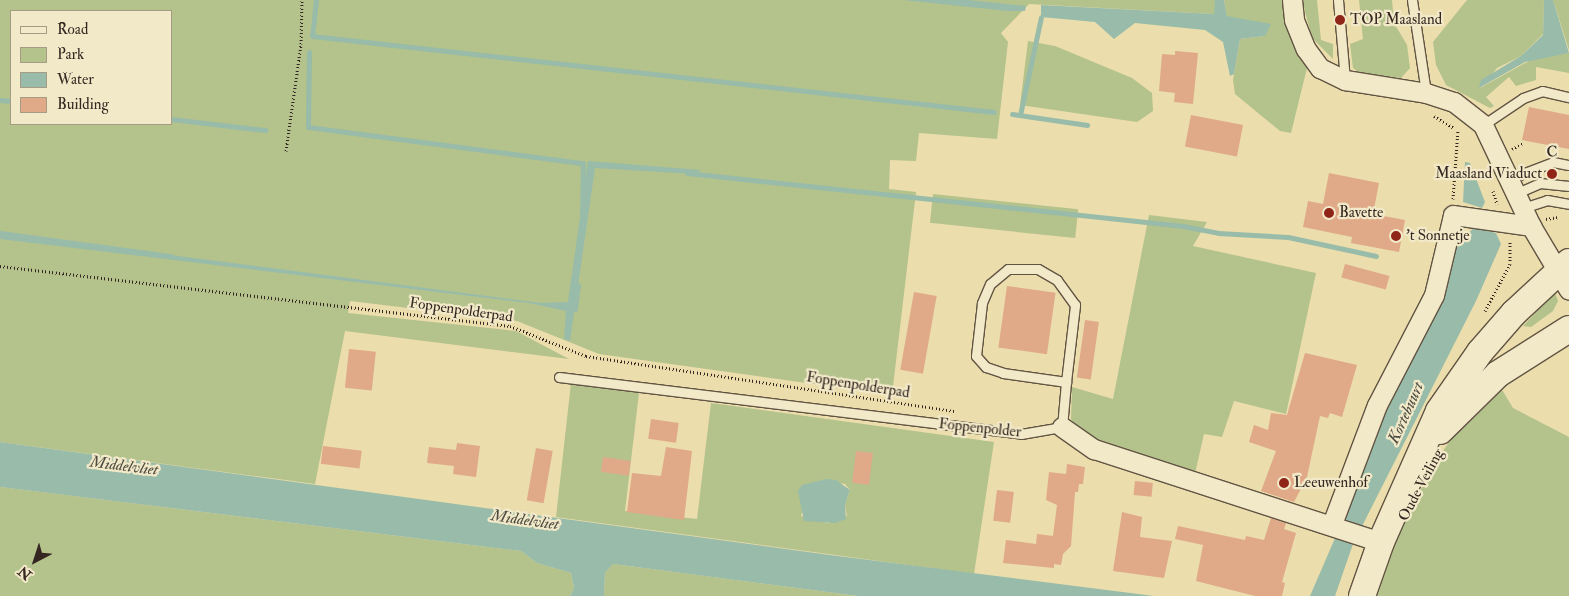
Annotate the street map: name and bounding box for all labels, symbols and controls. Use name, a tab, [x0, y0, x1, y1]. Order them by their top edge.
legend	[10, 10, 172, 125]
place label: TOP Maasland	[1350, 11, 1442, 29]
marker: TOP Maasland	[1334, 14, 1346, 26]
text: Road	[57, 20, 88, 39]
text: Park	[57, 45, 84, 64]
text: Water	[57, 70, 94, 89]
text: Building	[57, 95, 109, 114]
street label: C	[1546, 143, 1558, 161]
place label: Maasland Viaduct	[1435, 165, 1542, 183]
marker: Maasland Viaduct	[1546, 168, 1558, 180]
place label: Bavette	[1339, 204, 1383, 222]
marker: Bavette	[1323, 207, 1335, 219]
place label: 't Sonnetje	[1406, 227, 1470, 245]
marker: 't Sonnetje	[1390, 230, 1402, 242]
street label: Foppenpolderpad	[408, 294, 514, 326]
street label: Foppenpolderpad	[805, 368, 911, 402]
water label: Kortebuurt	[1384, 379, 1428, 447]
street label: Foppenpolder	[938, 415, 1022, 441]
street label: Oude Veiling	[1394, 446, 1448, 524]
water label: Middelvliet	[89, 452, 159, 480]
place label: Leeuwenhof	[1294, 474, 1368, 492]
marker: Leeuwenhof	[1278, 477, 1290, 489]
water label: Middelvliet	[490, 506, 560, 534]
north arrow	[10, 536, 60, 586]
text: N	[15, 562, 35, 583]

